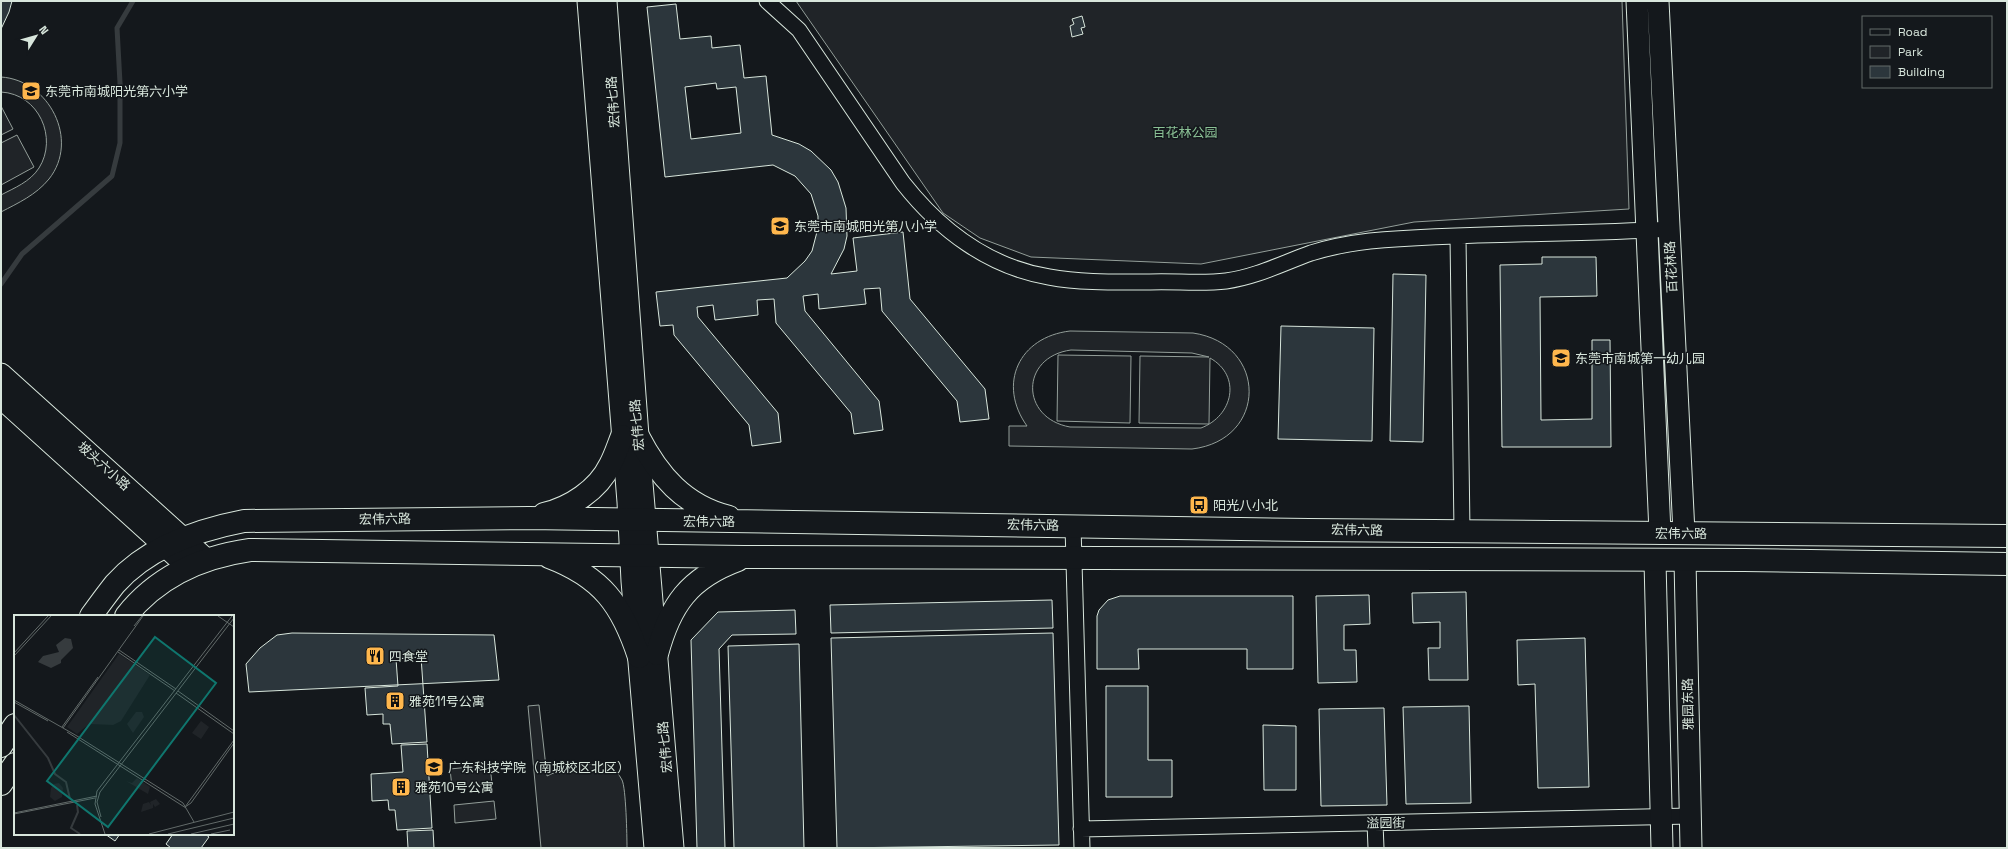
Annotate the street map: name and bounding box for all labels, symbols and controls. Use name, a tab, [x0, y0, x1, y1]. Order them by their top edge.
north arrow	[16, 16, 56, 56]
legend	[1862, 16, 1992, 88]
text: N	[36, 23, 52, 37]
text: Road	[1898, 24, 1927, 40]
text: Park	[1898, 44, 1923, 60]
text: Building	[1898, 64, 1945, 80]
street label: 宏伟七路	[603, 75, 623, 129]
school or university icon: 东莞市南城阳光第六小学	[20, 80, 42, 102]
place label: 东莞市南城阳光第六小学	[45, 83, 188, 100]
park label: 百花林公园	[1152, 124, 1218, 141]
school or university icon: 东莞市南城阳光第八小学	[769, 215, 791, 237]
place label: 东莞市南城阳光第八小学	[794, 218, 937, 235]
street label: 百花林路	[1661, 241, 1681, 293]
school or university icon: 东莞市南城第一幼儿园	[1550, 347, 1572, 369]
place label: 东莞市南城第一幼儿园	[1575, 350, 1705, 367]
street label: 宏伟七路	[626, 398, 648, 452]
street label: 坡头六小路	[74, 438, 134, 494]
bus stop icon: 阳光八小北	[1188, 494, 1210, 516]
place label: 阳光八小北	[1213, 497, 1278, 514]
street label: 宏伟六路	[359, 510, 411, 528]
street label: 宏伟六路	[683, 513, 735, 530]
street label: 宏伟六路	[1007, 516, 1059, 534]
street label: 宏伟六路	[1331, 521, 1383, 539]
street label: 宏伟六路	[1655, 525, 1707, 542]
inset map	[14, 615, 234, 835]
restaurant icon: 四食堂	[364, 645, 386, 667]
place label: 四食堂	[389, 648, 428, 665]
street label: 雅园东路	[1679, 678, 1697, 730]
building icon: 雅苑11号公寓	[384, 690, 406, 712]
place label: 雅苑11号公寓	[409, 693, 485, 710]
street label: 宏伟七路	[654, 720, 676, 774]
school or university icon: 广东科技学院（南城校区北区）	[423, 756, 445, 778]
place label: 广东科技学院（南城校区北区）	[448, 759, 630, 776]
building icon: 雅苑10号公寓	[390, 776, 412, 798]
place label: 雅苑10号公寓	[415, 779, 494, 796]
street label: 溢园街	[1366, 814, 1406, 832]

